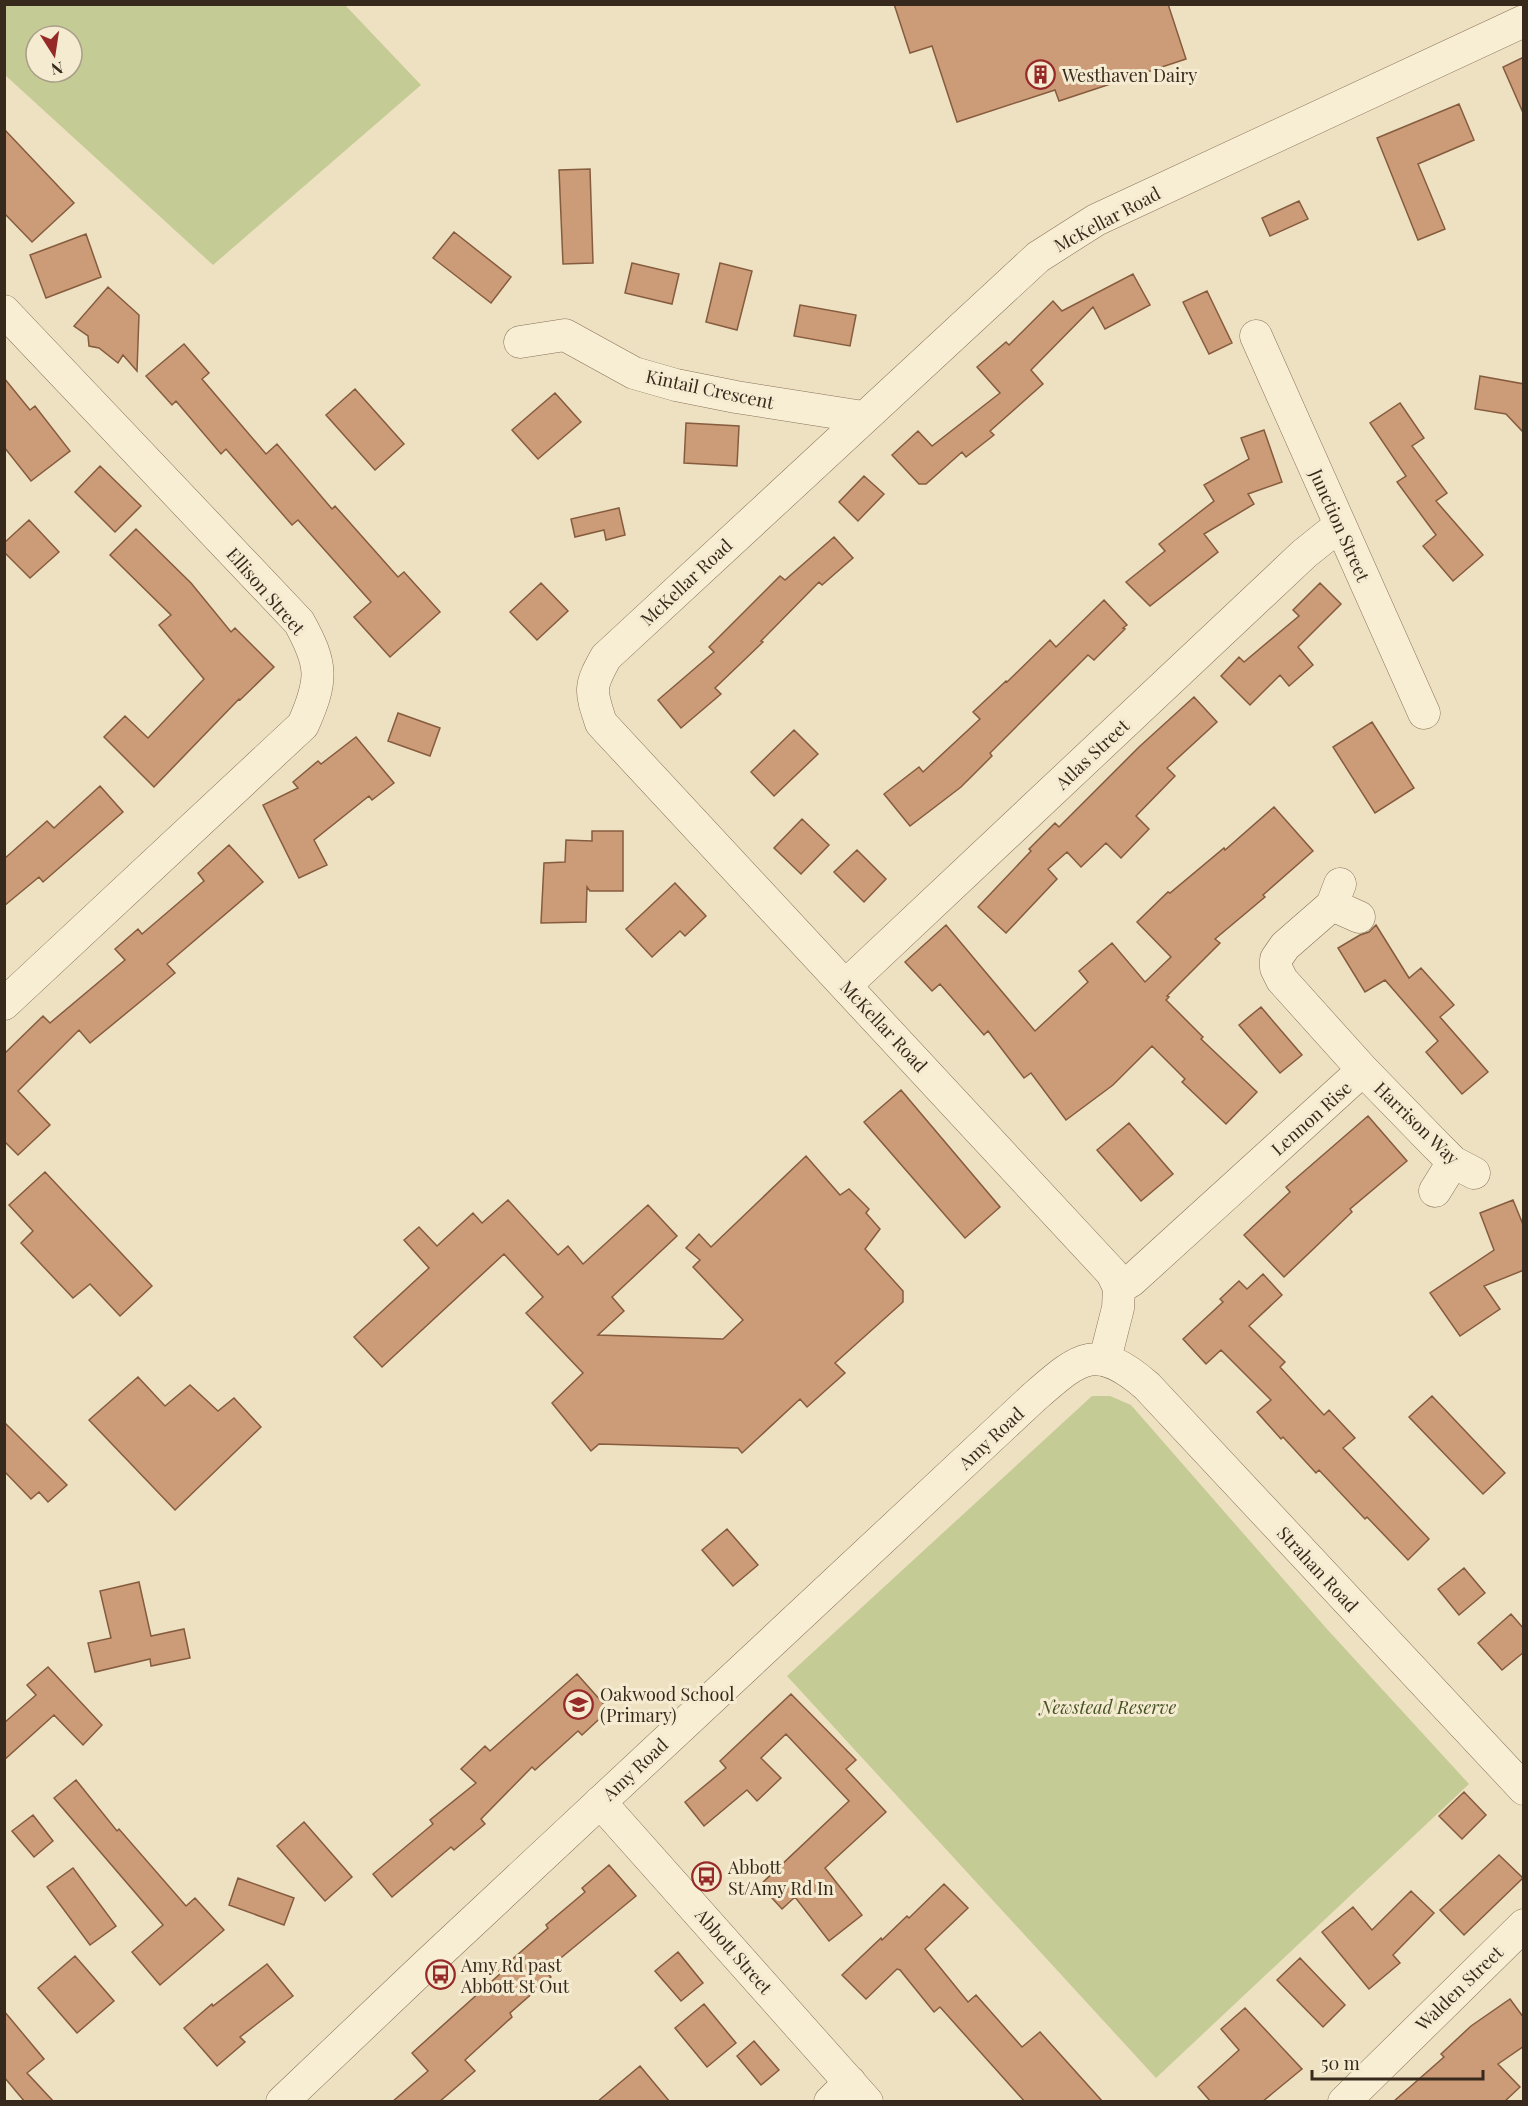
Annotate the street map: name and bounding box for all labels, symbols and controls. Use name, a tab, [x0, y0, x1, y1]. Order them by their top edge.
north arrow	[24, 24, 84, 84]
text: N	[49, 58, 65, 81]
building icon: Westhaven Dairy	[1025, 59, 1057, 91]
place label: Westhaven Dairy	[1061, 63, 1197, 87]
street label: McKellar Road	[1050, 181, 1165, 257]
street label: Kintail Crescent	[644, 364, 777, 414]
street label: Junction Street	[1304, 464, 1376, 586]
street label: McKellar Road	[635, 533, 737, 631]
street label: Ellison Street	[222, 542, 311, 640]
street label: Atlas Street	[1049, 713, 1135, 795]
street label: McKellar Road	[835, 975, 933, 1077]
street label: Lennon Rise	[1266, 1076, 1356, 1160]
street label: Harrison Way	[1369, 1076, 1465, 1170]
street label: Amy Road	[952, 1401, 1029, 1475]
street label: Strahan Road	[1272, 1521, 1364, 1617]
place label: Oakwood School (Primary)	[600, 1682, 734, 1727]
school or university icon: Oakwood School (Primary)	[563, 1688, 595, 1720]
park label: Newstead Reserve	[1038, 1695, 1176, 1719]
street label: Amy Road	[596, 1732, 673, 1806]
place label: Abbott St/Amy Rd In	[727, 1855, 834, 1900]
bus stop icon: Abbott St/Amy Rd In	[691, 1861, 723, 1893]
street label: Abbott Street	[690, 1902, 778, 1999]
street label: Walden Street	[1409, 1940, 1508, 2036]
place label: Amy Rd past Abbott St Out	[460, 1953, 570, 1998]
bus stop icon: Amy Rd past Abbott St Out	[424, 1959, 456, 1991]
scale bar	[1312, 2043, 1483, 2081]
text: 50 m	[1321, 2051, 1360, 2075]

